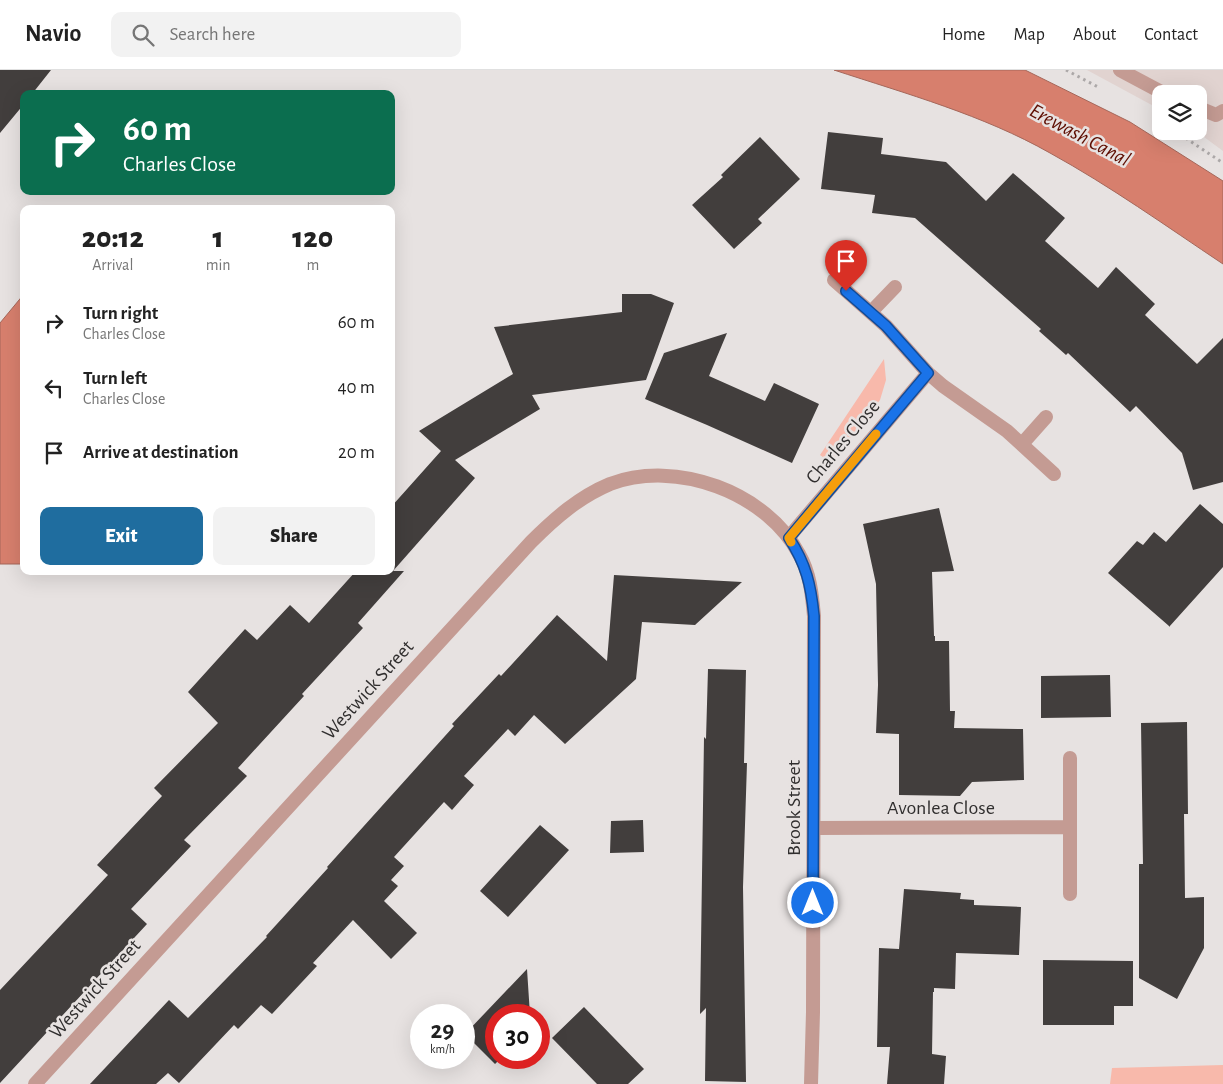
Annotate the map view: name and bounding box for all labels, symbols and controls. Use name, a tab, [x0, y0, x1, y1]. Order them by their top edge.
search box	[111, 12, 461, 57]
icon: search	[129, 21, 157, 49]
text: Navio	[25, 22, 81, 46]
text: Search here	[169, 25, 255, 44]
text: Home	[942, 26, 985, 44]
text: Map	[1013, 26, 1045, 44]
text: About	[1073, 26, 1116, 44]
text: Contact	[1144, 26, 1198, 44]
map controls	[1152, 85, 1207, 140]
button: layers	[1152, 85, 1207, 140]
water label: Erewash Canal	[1026, 100, 1134, 170]
icon: right	[40, 110, 105, 175]
text: 60 m	[123, 112, 192, 147]
text: Charles Close	[123, 153, 236, 175]
text: 20:12	[82, 223, 144, 253]
text: 1	[213, 223, 224, 253]
text: 120	[292, 223, 333, 253]
pin	[825, 240, 867, 291]
icon: arrive	[832, 247, 860, 275]
text: Arrival	[92, 257, 133, 273]
text: min	[206, 257, 231, 273]
text: m	[306, 257, 319, 273]
text: Turn right	[83, 304, 158, 323]
icon: right	[40, 309, 68, 337]
text: 60 m	[338, 313, 375, 332]
text: Charles Close	[83, 326, 165, 342]
text: Turn left	[83, 369, 147, 388]
icon: left	[40, 374, 68, 402]
text: 40 m	[337, 378, 375, 397]
text: Charles Close	[83, 391, 165, 407]
street label: Charles Close	[802, 396, 884, 488]
icon: arrive	[40, 439, 68, 467]
text: Arrive at destination	[83, 443, 239, 462]
text: 20 m	[338, 443, 375, 462]
button: Exit	[40, 507, 203, 565]
button: Share	[213, 507, 375, 565]
street label: Westwick Street	[319, 636, 418, 743]
street label: Brook Street	[784, 759, 804, 856]
street label: Avonlea Close	[887, 798, 995, 818]
position arrow	[786, 876, 838, 928]
street label: Westwick Street	[46, 935, 145, 1042]
speed limit sign: 30	[485, 1004, 550, 1069]
text: 29	[431, 1018, 454, 1043]
text: km/h	[430, 1043, 455, 1055]

